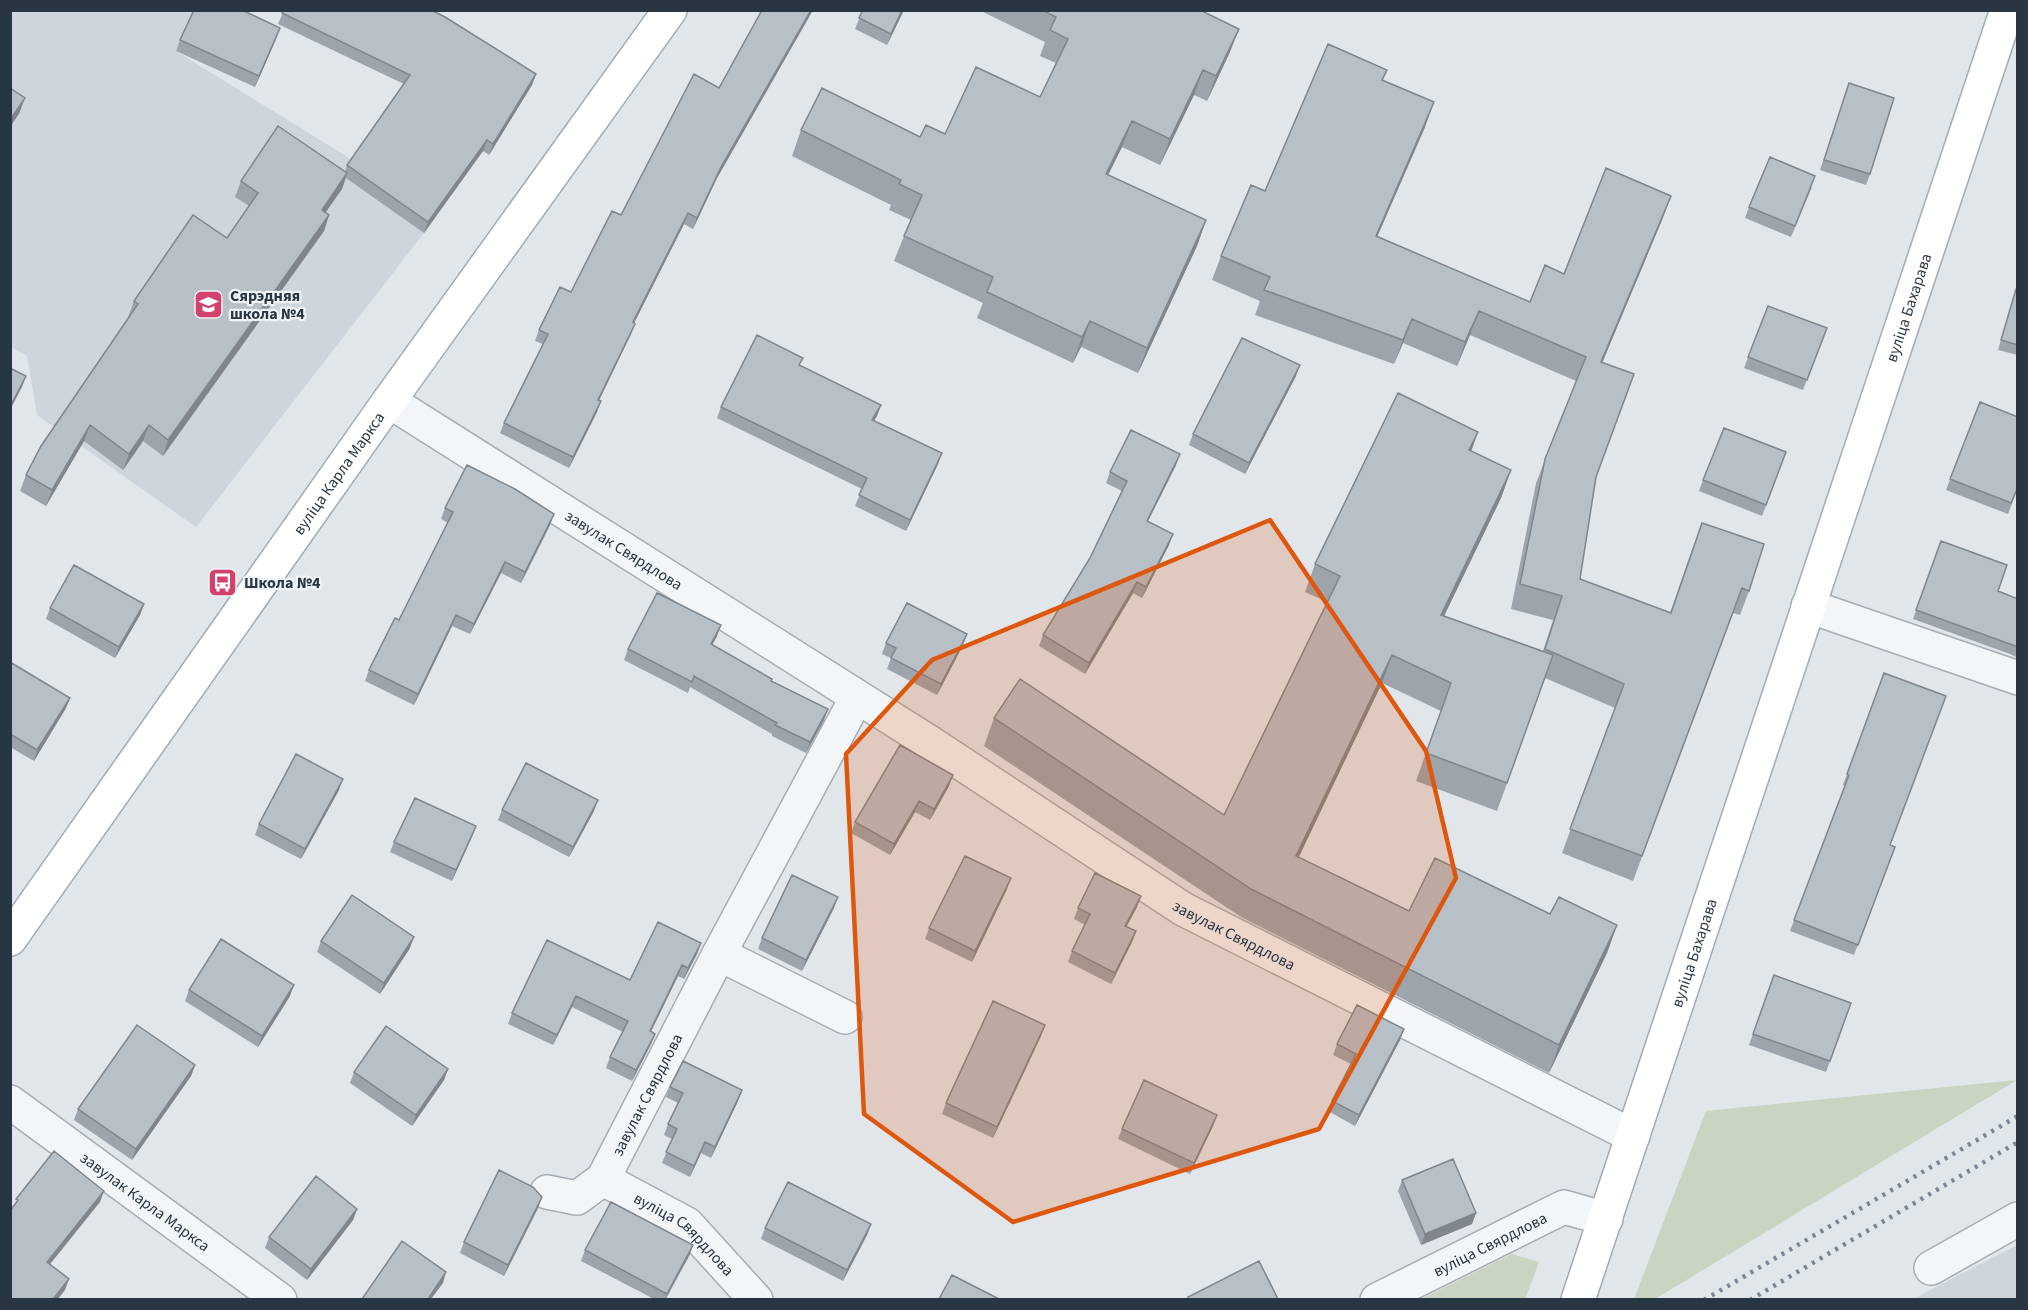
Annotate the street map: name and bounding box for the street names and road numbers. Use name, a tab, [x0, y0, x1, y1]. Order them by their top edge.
street label: вуліца Бахарава	[1881, 250, 1937, 365]
street label: вуліца Карла Маркса	[288, 408, 390, 539]
street label: завулак Свярдлова	[561, 505, 687, 596]
street label: завулак Свярдлова	[1168, 895, 1299, 976]
street label: вуліца Бахарава	[1666, 896, 1723, 1010]
street label: завулак Свярдлова	[607, 1030, 688, 1160]
street label: завулак Карла Маркса	[75, 1147, 214, 1257]
street label: вуліца Свярдлова	[630, 1187, 739, 1281]
street label: вуліца Свярдлова	[1430, 1207, 1551, 1282]

